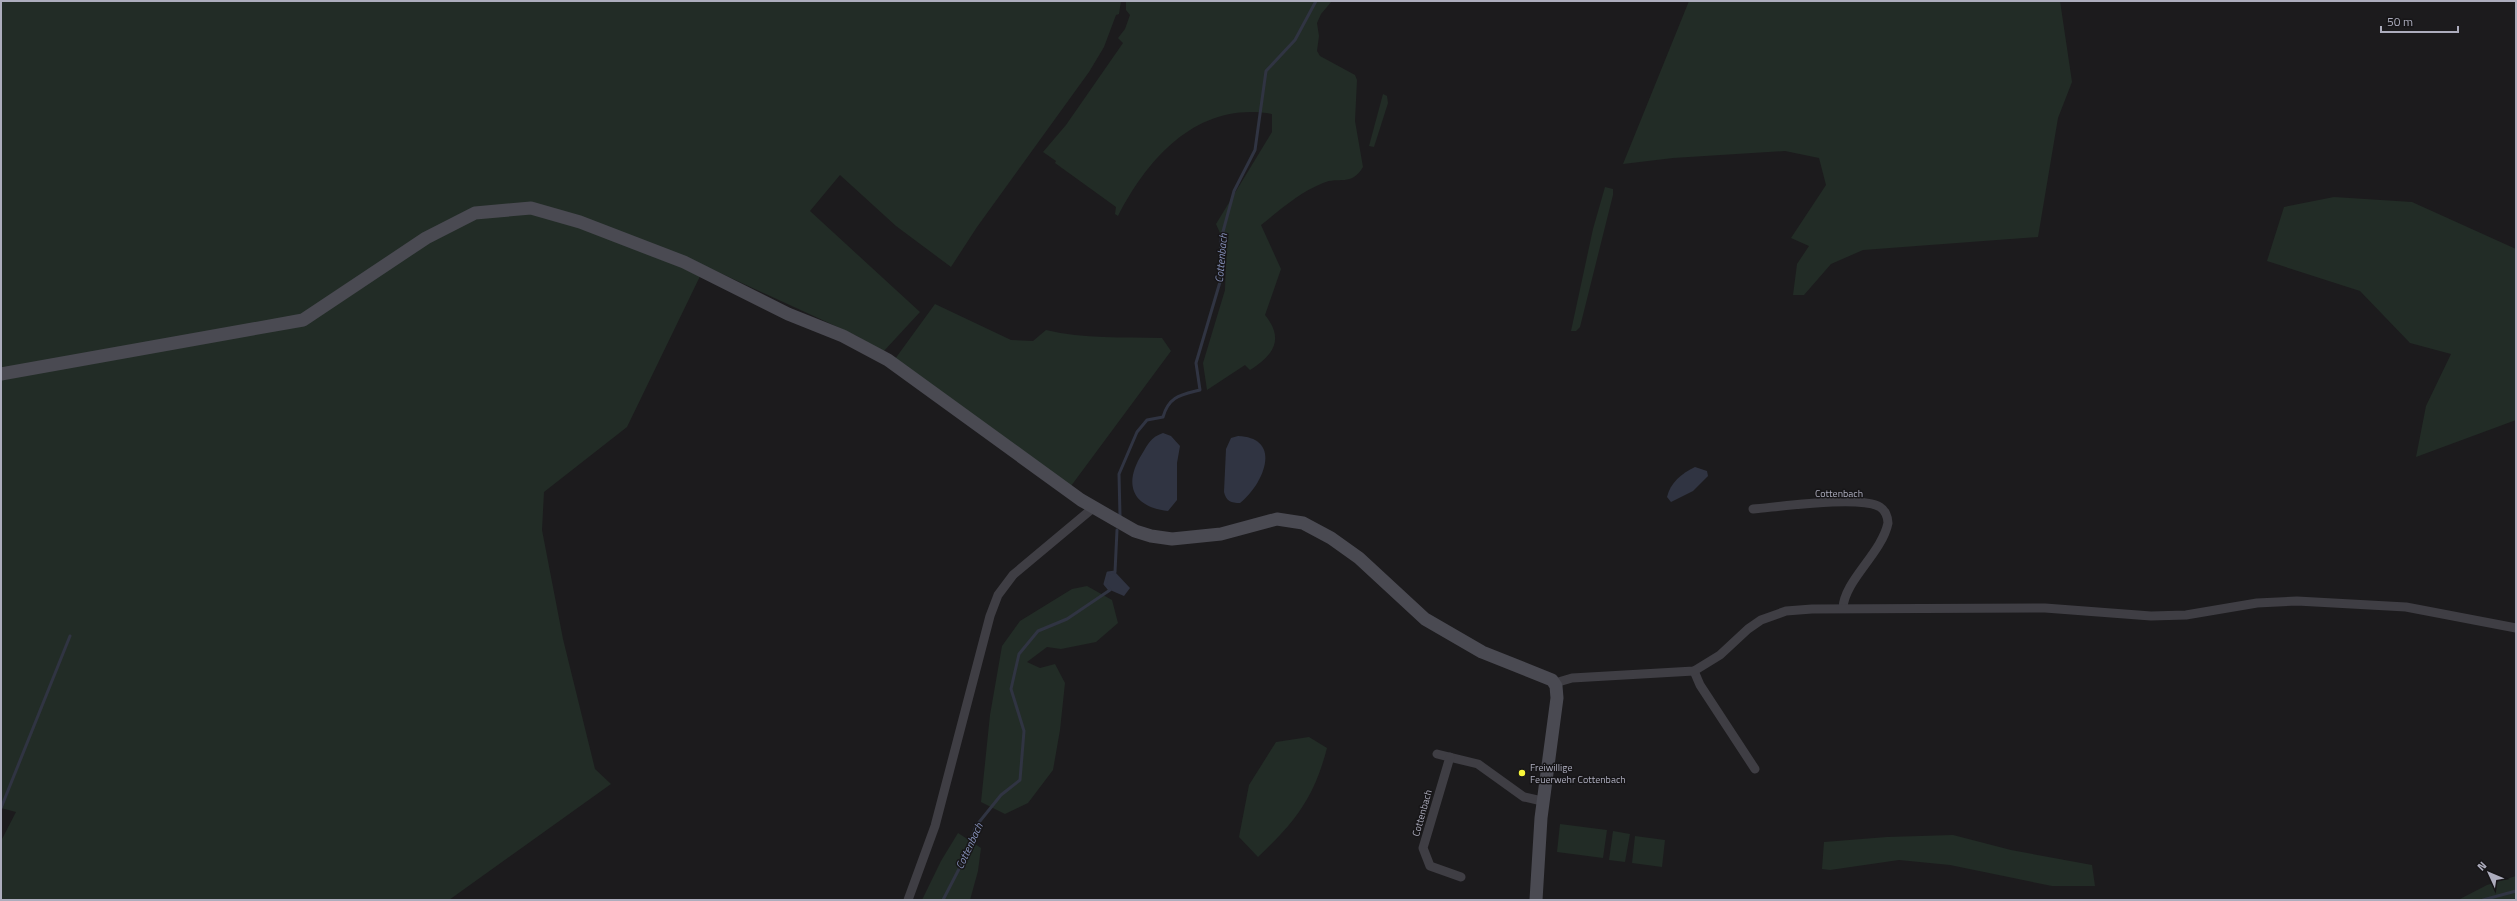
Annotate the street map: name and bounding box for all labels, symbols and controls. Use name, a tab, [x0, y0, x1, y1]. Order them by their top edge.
scale bar	[2381, 8, 2458, 34]
text: 50 m	[2387, 12, 2413, 31]
water label: Cottenbach	[1211, 232, 1231, 283]
street label: Cottenbach	[1815, 486, 1863, 501]
place label: Freiwillige Feuerwehr Cottenbach	[1530, 760, 1626, 787]
marker: Freiwillige Feuerwehr Cottenbach	[1517, 768, 1527, 778]
street label: Cottenbach	[1408, 788, 1436, 838]
water label: Cottenbach	[951, 820, 987, 872]
north arrow	[2469, 853, 2509, 893]
text: N	[2473, 858, 2490, 874]

